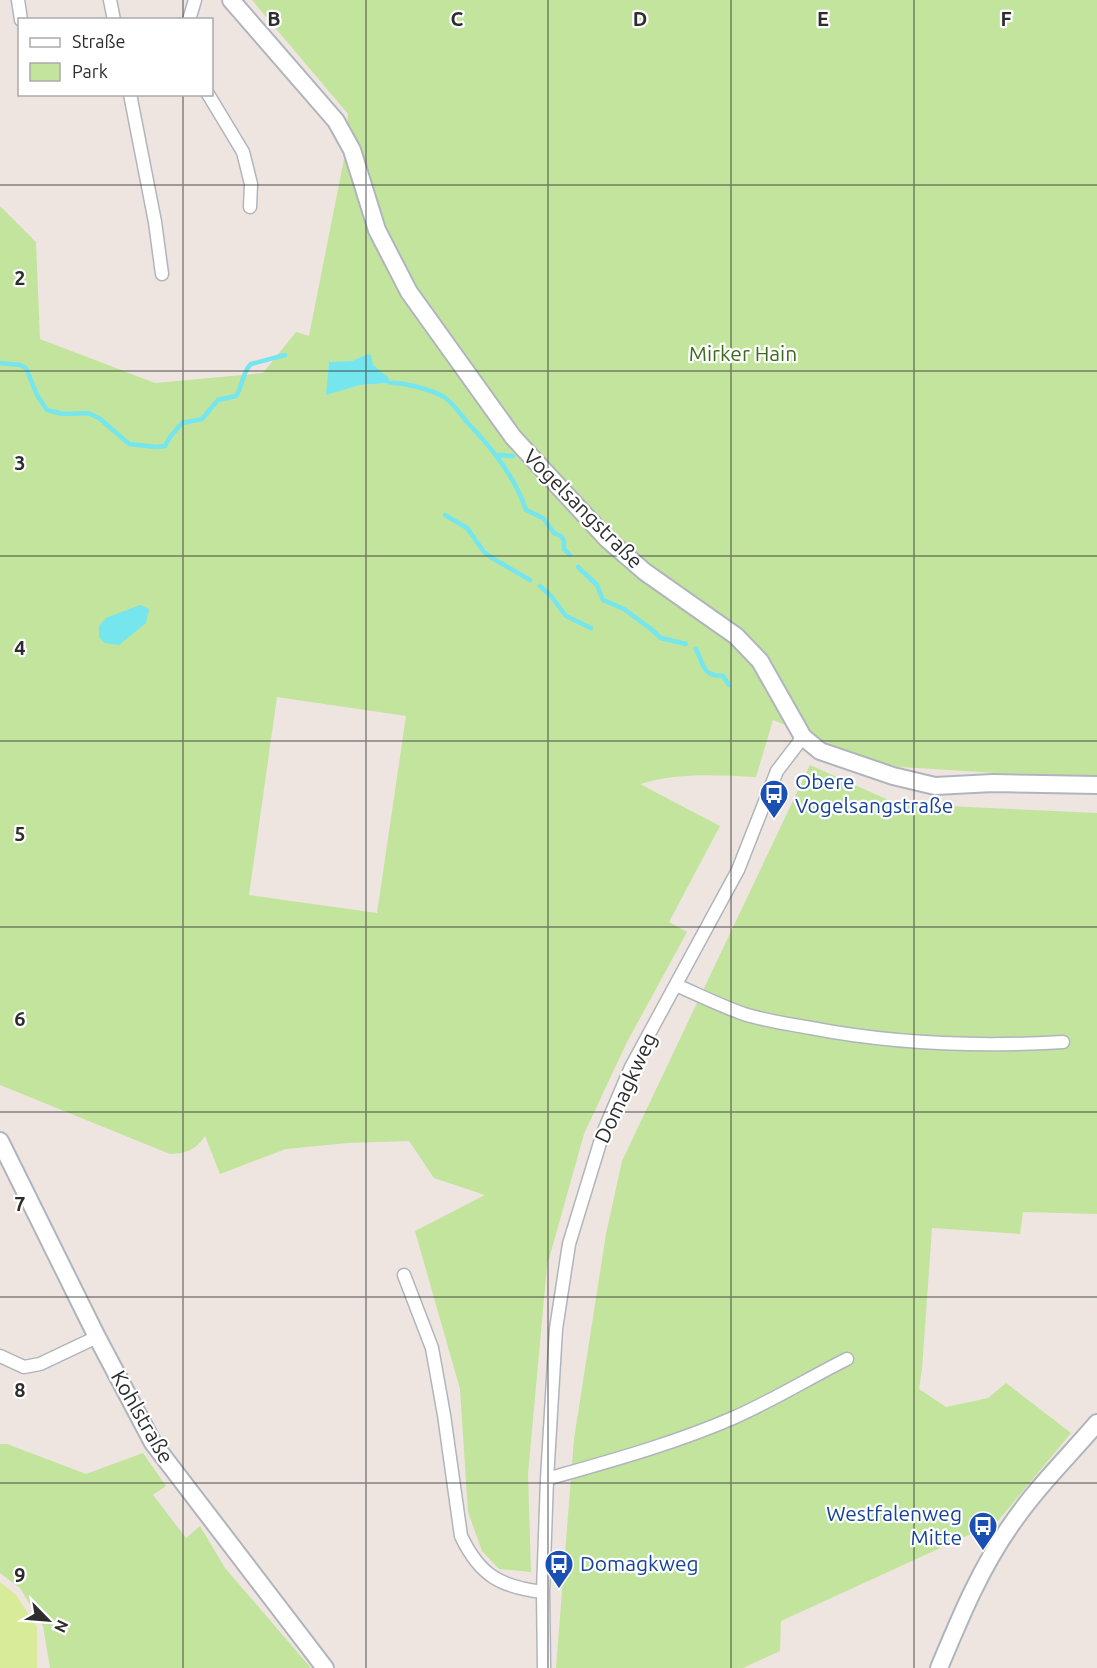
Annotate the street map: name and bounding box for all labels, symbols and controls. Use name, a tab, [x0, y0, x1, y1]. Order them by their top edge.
text: B	[267, 7, 281, 30]
text: C	[451, 7, 464, 30]
text: D	[633, 7, 647, 30]
text: E	[817, 7, 829, 30]
text: F	[1000, 7, 1012, 30]
legend	[18, 18, 213, 96]
text: Straße	[72, 31, 125, 51]
text: Park	[72, 61, 108, 81]
text: 2	[14, 266, 26, 289]
park label: Mirker Hain	[689, 341, 797, 365]
street label: Vogelsangstraße	[519, 444, 648, 573]
text: 3	[14, 451, 26, 474]
text: 4	[14, 636, 26, 659]
place label: Obere Vogelsangstraße	[795, 769, 953, 817]
bus stop icon: Obere Vogelsangstraße	[758, 778, 790, 820]
text: 5	[14, 822, 26, 845]
text: 6	[14, 1007, 26, 1030]
street label: Domagkweg	[589, 1029, 661, 1146]
text: 7	[14, 1192, 26, 1215]
street label: Kohlstraße	[107, 1366, 179, 1467]
text: 8	[14, 1378, 26, 1401]
place label: Westfalenweg Mitte	[826, 1501, 962, 1549]
bus stop icon: Westfalenweg Mitte	[967, 1510, 999, 1552]
bus stop icon: Domagkweg	[543, 1548, 575, 1590]
place label: Domagkweg	[580, 1551, 699, 1575]
text: 9	[14, 1563, 26, 1586]
north arrow	[18, 1590, 78, 1650]
text: N	[51, 1617, 72, 1636]

